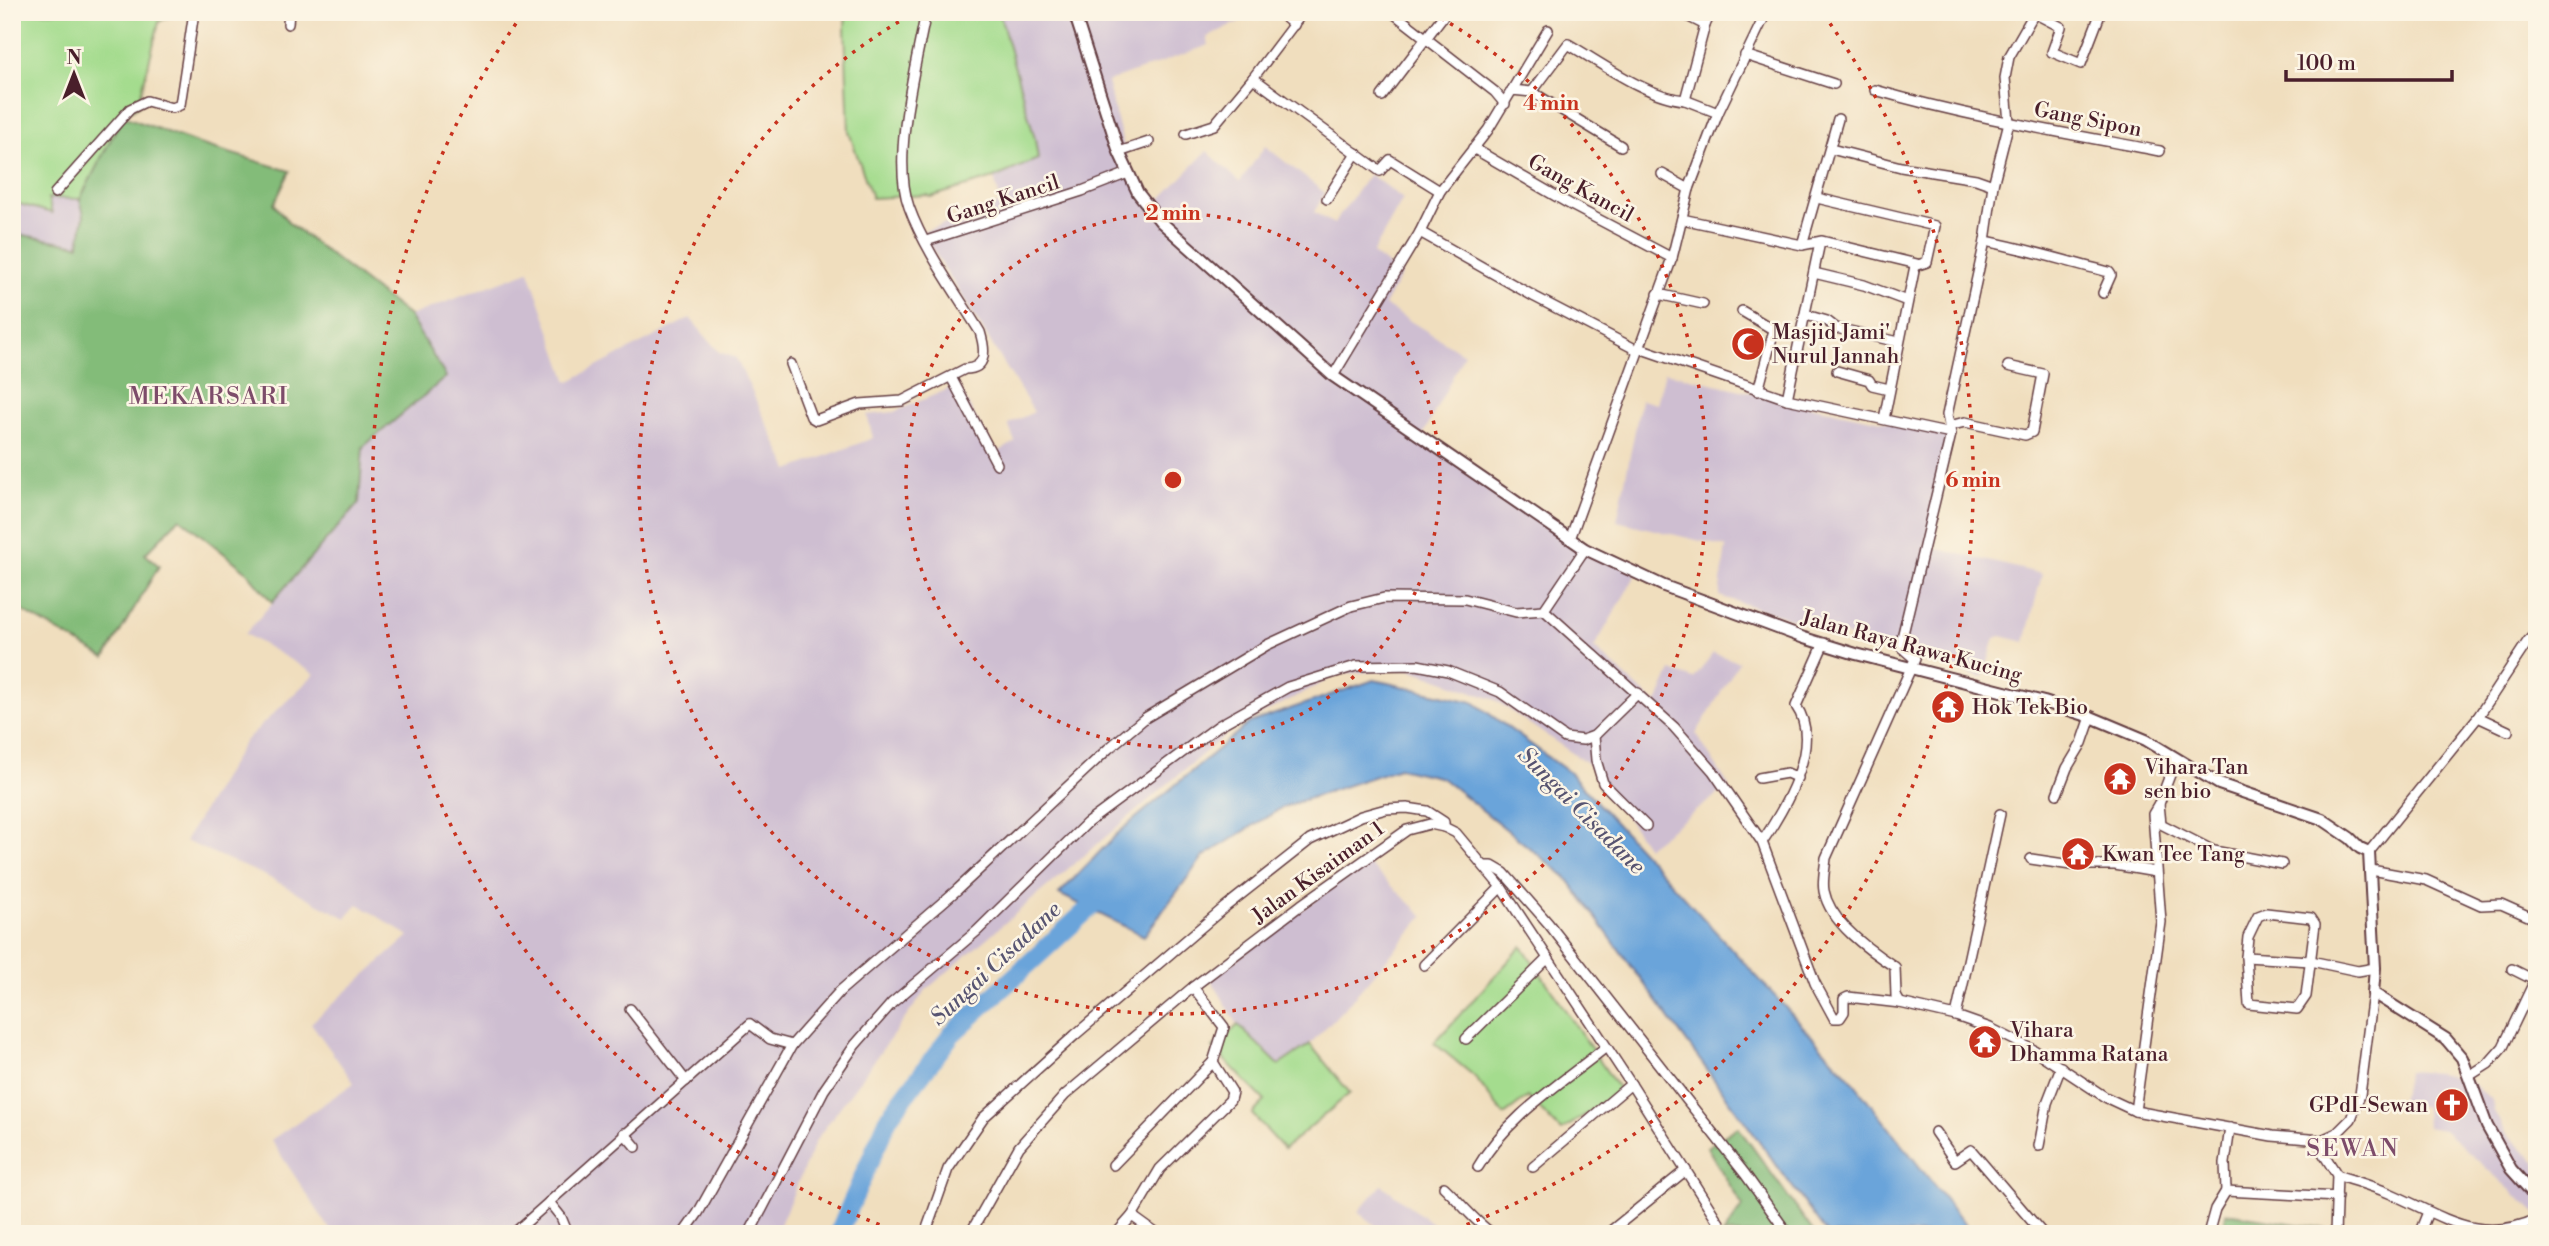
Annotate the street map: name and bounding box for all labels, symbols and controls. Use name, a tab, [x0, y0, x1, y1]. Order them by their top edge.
north arrow	[38, 38, 108, 108]
scale bar	[2286, 38, 2453, 82]
text: N	[66, 46, 82, 70]
text: 100 m	[2297, 51, 2356, 77]
text: 4 min	[1523, 91, 1579, 117]
street label: Gang Sipon	[2032, 97, 2144, 143]
street label: Gang Kancil	[1523, 149, 1638, 229]
street label: Gang Kancil	[944, 170, 1063, 230]
text: 2 min	[1145, 201, 1201, 227]
place label: Masjid Jami' Nurul Jannah	[1772, 320, 1900, 370]
mosque icon: Masjid Jami' Nurul Jannah	[1729, 325, 1767, 363]
district label: MEKARSARI	[129, 382, 289, 412]
centre of rings	[1161, 468, 1185, 492]
text: 6 min	[1945, 468, 2001, 494]
street label: Jalan Raya Rawa Kucing	[1798, 605, 2025, 689]
temple icon: Hok Tek Bio	[1929, 688, 1967, 726]
place label: Hok Tek Bio	[1972, 695, 2088, 721]
water label: Sungai Cisadane	[1512, 741, 1651, 881]
place label: Vihara Tan sen bio	[2143, 755, 2249, 805]
temple icon: Vihara Tan sen bio	[2101, 760, 2139, 798]
street label: Jalan Kisaiman 1	[1247, 816, 1390, 930]
temple icon: Kwan Tee Tang	[2059, 835, 2097, 873]
place label: Kwan Tee Tang	[2102, 842, 2245, 868]
water label: Sungai Cisadane	[924, 896, 1067, 1032]
place label: Vihara Dhamma Ratana	[2009, 1018, 2169, 1068]
temple icon: Vihara Dhamma Ratana	[1966, 1023, 2004, 1061]
church icon: GPdI-Sewan	[2433, 1086, 2471, 1124]
place label: GPdI-Sewan	[2309, 1093, 2428, 1119]
district label: SEWAN	[2306, 1134, 2400, 1164]

